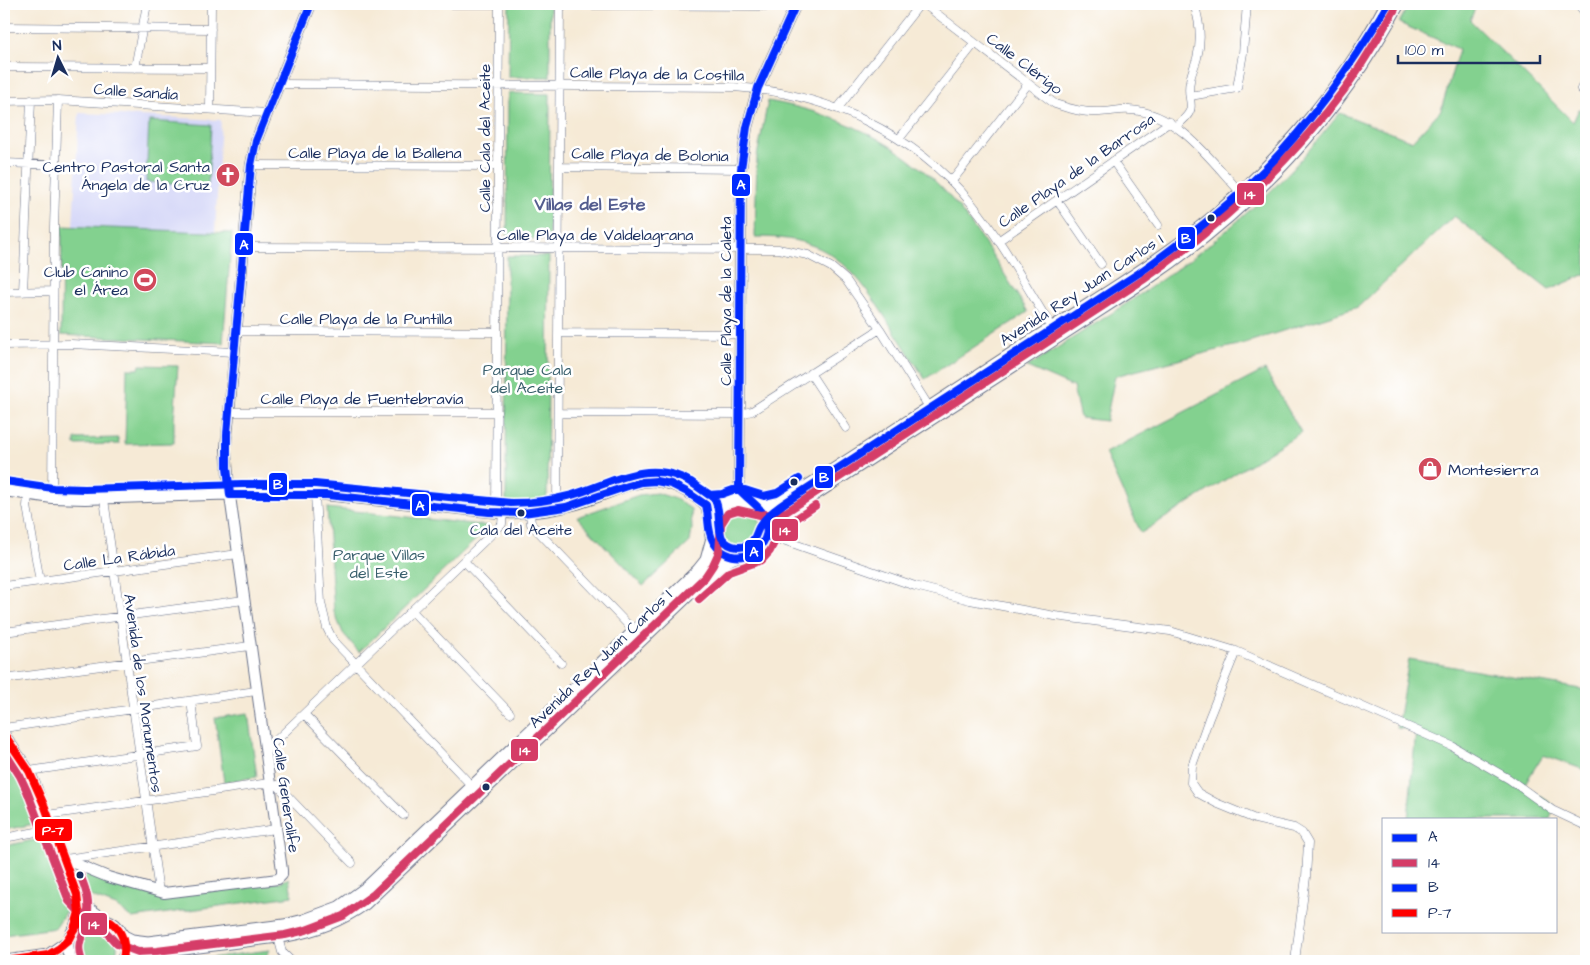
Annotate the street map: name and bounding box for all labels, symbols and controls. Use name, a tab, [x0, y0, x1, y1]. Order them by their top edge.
street label: Calle Clérigo	[981, 28, 1067, 101]
north arrow	[32, 32, 82, 82]
scale bar	[1398, 32, 1540, 64]
text: N	[52, 36, 62, 56]
text: 100 m	[1405, 40, 1444, 61]
street label: Calle Playa de la Costilla	[570, 61, 744, 88]
street label: Calle Cala del Aceite	[474, 63, 496, 212]
street label: Calle Sandía	[93, 78, 179, 106]
street label: Calle Playa de la Barrosa	[994, 108, 1160, 234]
street label: Calle Playa de la Ballena	[288, 142, 462, 165]
street label: Calle Playa de Bolonia	[571, 143, 729, 168]
place label: Centro Pastoral Santa Ángela de la Cruz	[43, 156, 210, 197]
church icon: Centro Pastoral Santa Ángela de la Cruz	[215, 162, 241, 188]
line badge: A	[731, 173, 751, 197]
text: A	[737, 175, 747, 195]
line badge: 14	[1236, 182, 1265, 206]
text: 14	[1244, 185, 1256, 205]
district label: Villas del Este	[534, 192, 646, 217]
unlabelled marker	[1206, 213, 1216, 223]
street label: Calle Playa de la Caleta	[715, 216, 738, 386]
street label: Calle Playa de Valdelagrana	[497, 224, 693, 247]
line badge: B	[1177, 226, 1196, 250]
street label: Avenida Rey Juan Carlos I	[995, 228, 1168, 352]
text: B	[1181, 229, 1191, 249]
line badge: A	[234, 232, 254, 256]
text: A	[240, 235, 250, 255]
place label: Club Canino el Área	[44, 261, 128, 301]
sports icon: Club Canino el Área	[132, 267, 158, 293]
street label: Calle Playa de la Puntilla	[280, 308, 452, 331]
park label: Parque Cala del Aceite	[483, 359, 571, 399]
street label: Calle Playa de Fuentebravía	[261, 388, 463, 411]
shop icon: Montesierra	[1417, 456, 1443, 482]
place label: Montesierra	[1448, 459, 1538, 481]
line badge: B	[814, 465, 834, 489]
text: B	[819, 468, 829, 488]
line badge: B	[268, 472, 288, 496]
text: B	[273, 475, 283, 495]
unlabelled marker	[789, 477, 799, 487]
line badge: A	[411, 493, 430, 517]
text: A	[416, 496, 426, 516]
marker: Cala del Aceite	[516, 508, 526, 518]
line badge: 14	[771, 518, 799, 542]
place label: Cala del Aceite	[470, 520, 572, 541]
text: 14	[779, 521, 791, 541]
street label: Calle La Rábida	[62, 539, 176, 577]
line badge: A	[744, 539, 764, 563]
text: A	[750, 542, 760, 562]
park label: Parque Villas del Este	[333, 544, 425, 584]
street label: Avenida Rey Juan Carlos I	[524, 584, 678, 734]
street label: Avenida de los Monumentos	[118, 592, 168, 794]
street label: Calle Generalife	[267, 736, 305, 854]
line badge: 14	[510, 738, 539, 762]
text: 14	[519, 741, 531, 761]
unlabelled marker	[481, 782, 491, 792]
line badge: P-7	[34, 818, 73, 842]
legend	[1382, 818, 1558, 932]
text: P-7	[42, 821, 64, 841]
text: A	[1428, 827, 1438, 848]
text: 14	[1428, 853, 1440, 874]
unlabelled marker	[75, 870, 85, 880]
text: B	[1428, 877, 1439, 898]
text: P-7	[1428, 903, 1451, 924]
line badge: 14	[80, 912, 108, 936]
text: 14	[88, 915, 100, 935]

